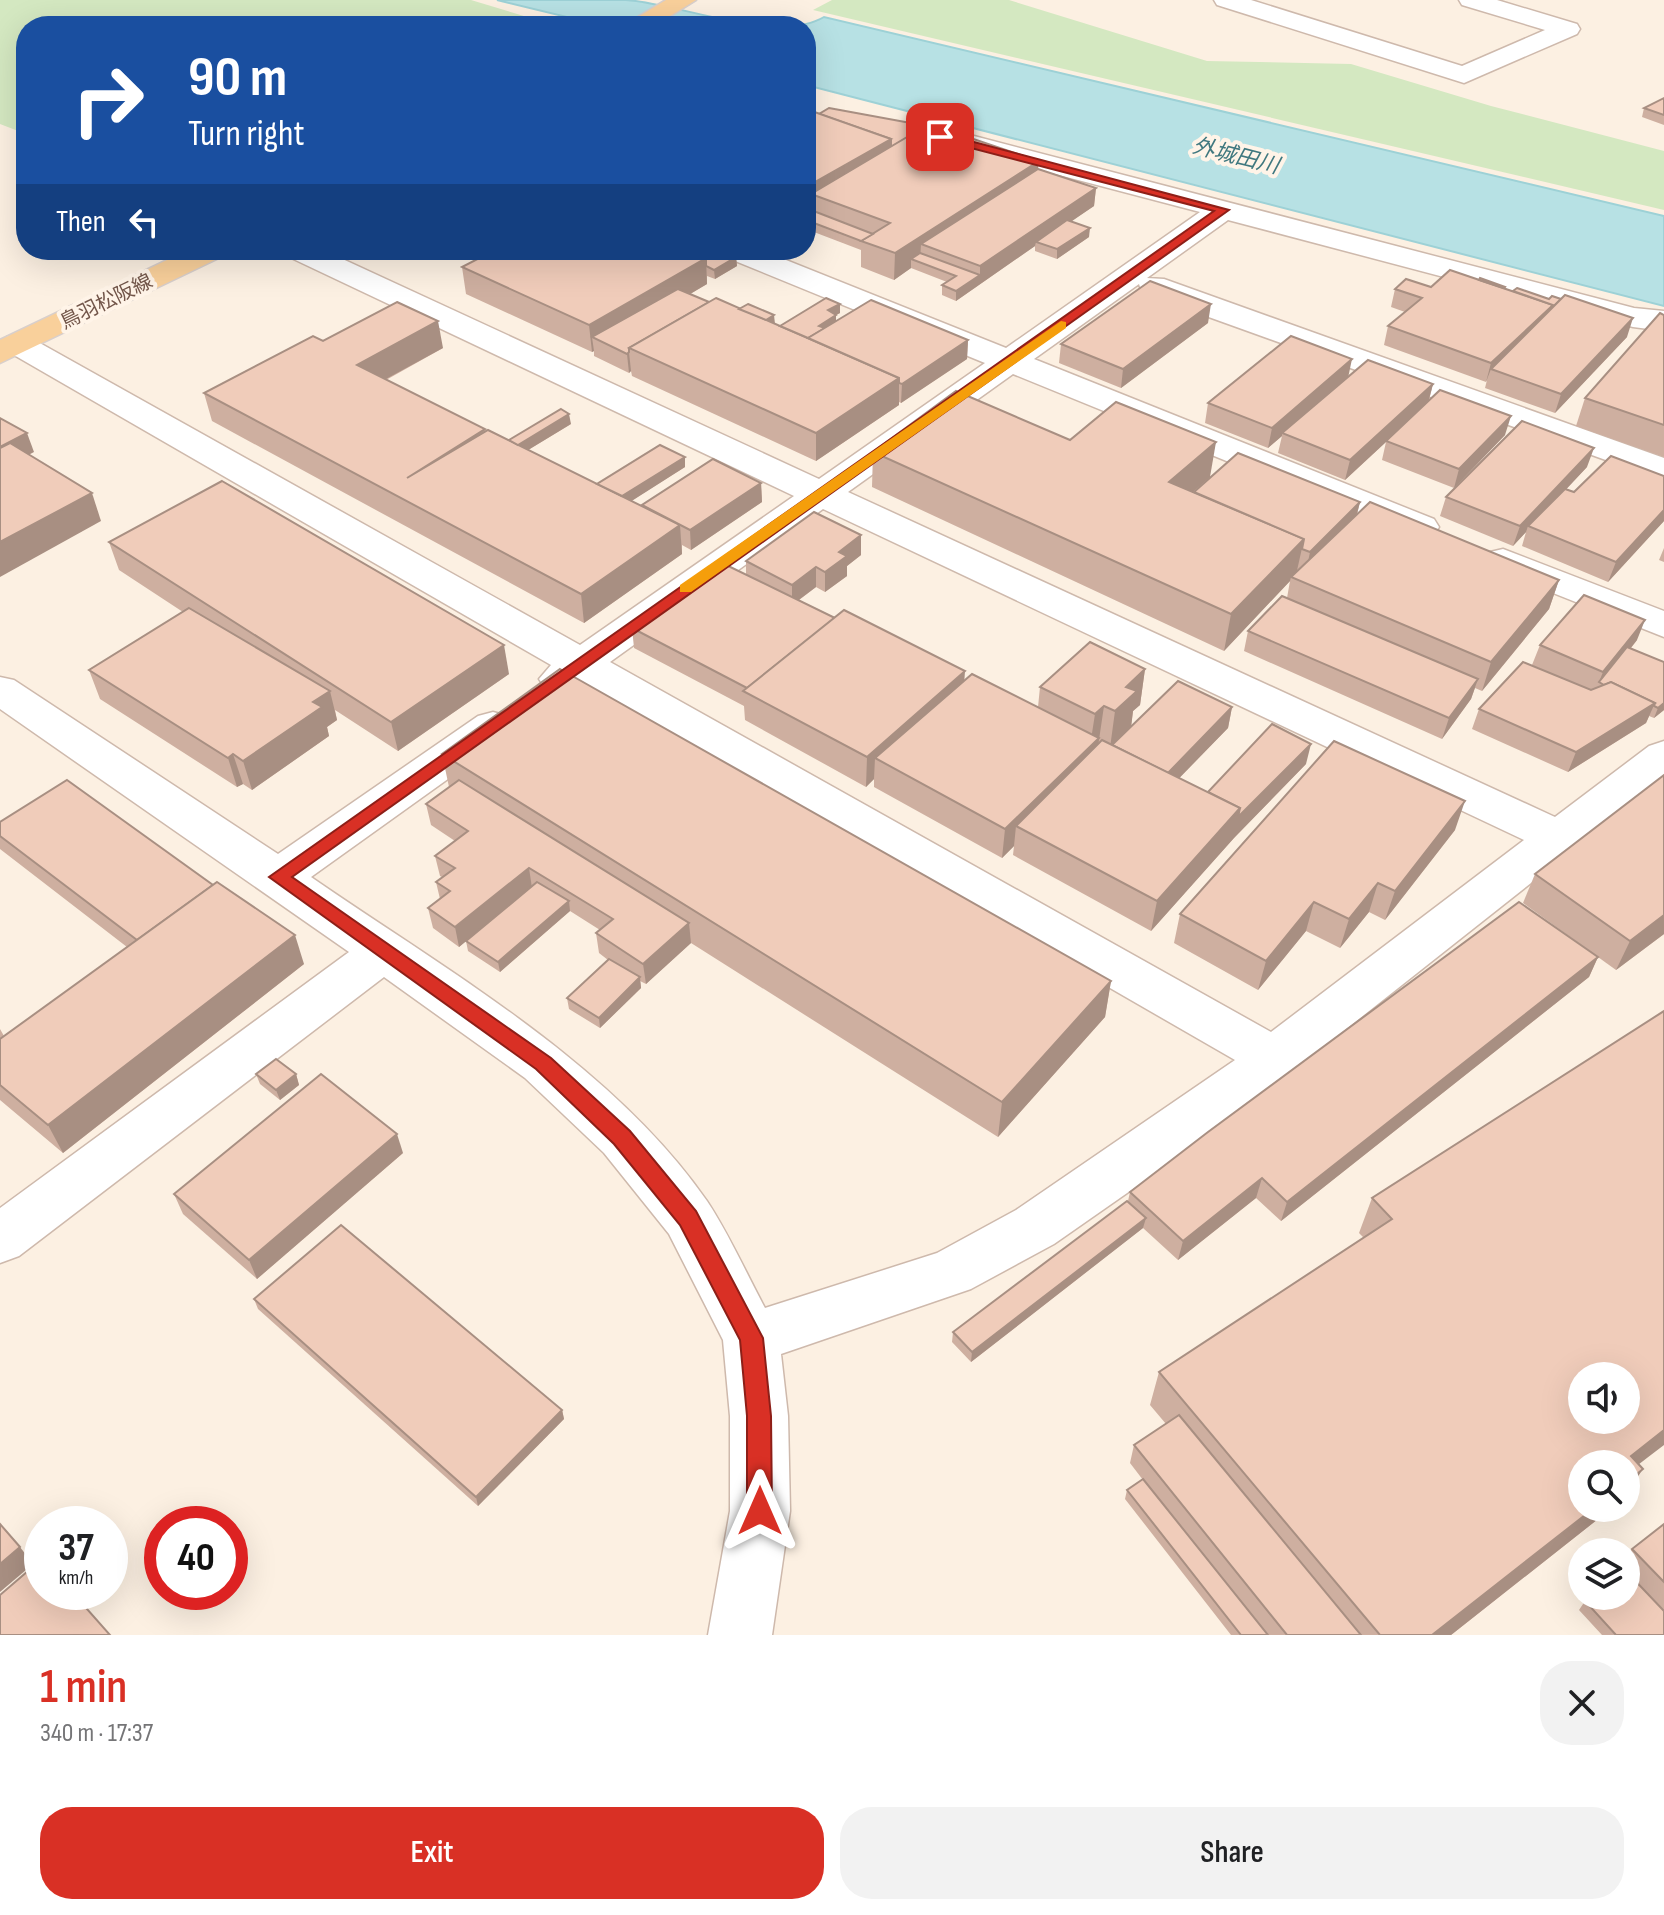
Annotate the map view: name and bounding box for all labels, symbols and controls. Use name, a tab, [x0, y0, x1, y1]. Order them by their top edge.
text: 90 m	[188, 45, 287, 112]
icon: right	[56, 48, 160, 152]
pin	[906, 103, 974, 171]
text: Turn right	[188, 113, 305, 156]
icon: arrive	[918, 115, 962, 159]
water label: 外城田川	[1190, 133, 1284, 181]
icon: left	[122, 200, 166, 244]
text: Then	[56, 204, 106, 240]
street label: 鳥羽松阪線	[56, 269, 157, 335]
map controls	[1568, 1362, 1640, 1610]
button: sound	[1568, 1362, 1640, 1434]
button: search	[1568, 1450, 1640, 1522]
position arrow	[718, 1469, 802, 1553]
speed limit sign: 40	[144, 1506, 248, 1610]
text: 37	[58, 1524, 94, 1572]
button: layers	[1568, 1538, 1640, 1610]
text: km/h	[59, 1566, 93, 1590]
text: 1 min	[40, 1659, 127, 1716]
button: close	[1540, 1661, 1624, 1745]
text: 340 m · 17:37	[40, 1718, 153, 1749]
button: Exit	[40, 1807, 824, 1899]
button: Share	[840, 1807, 1624, 1899]

